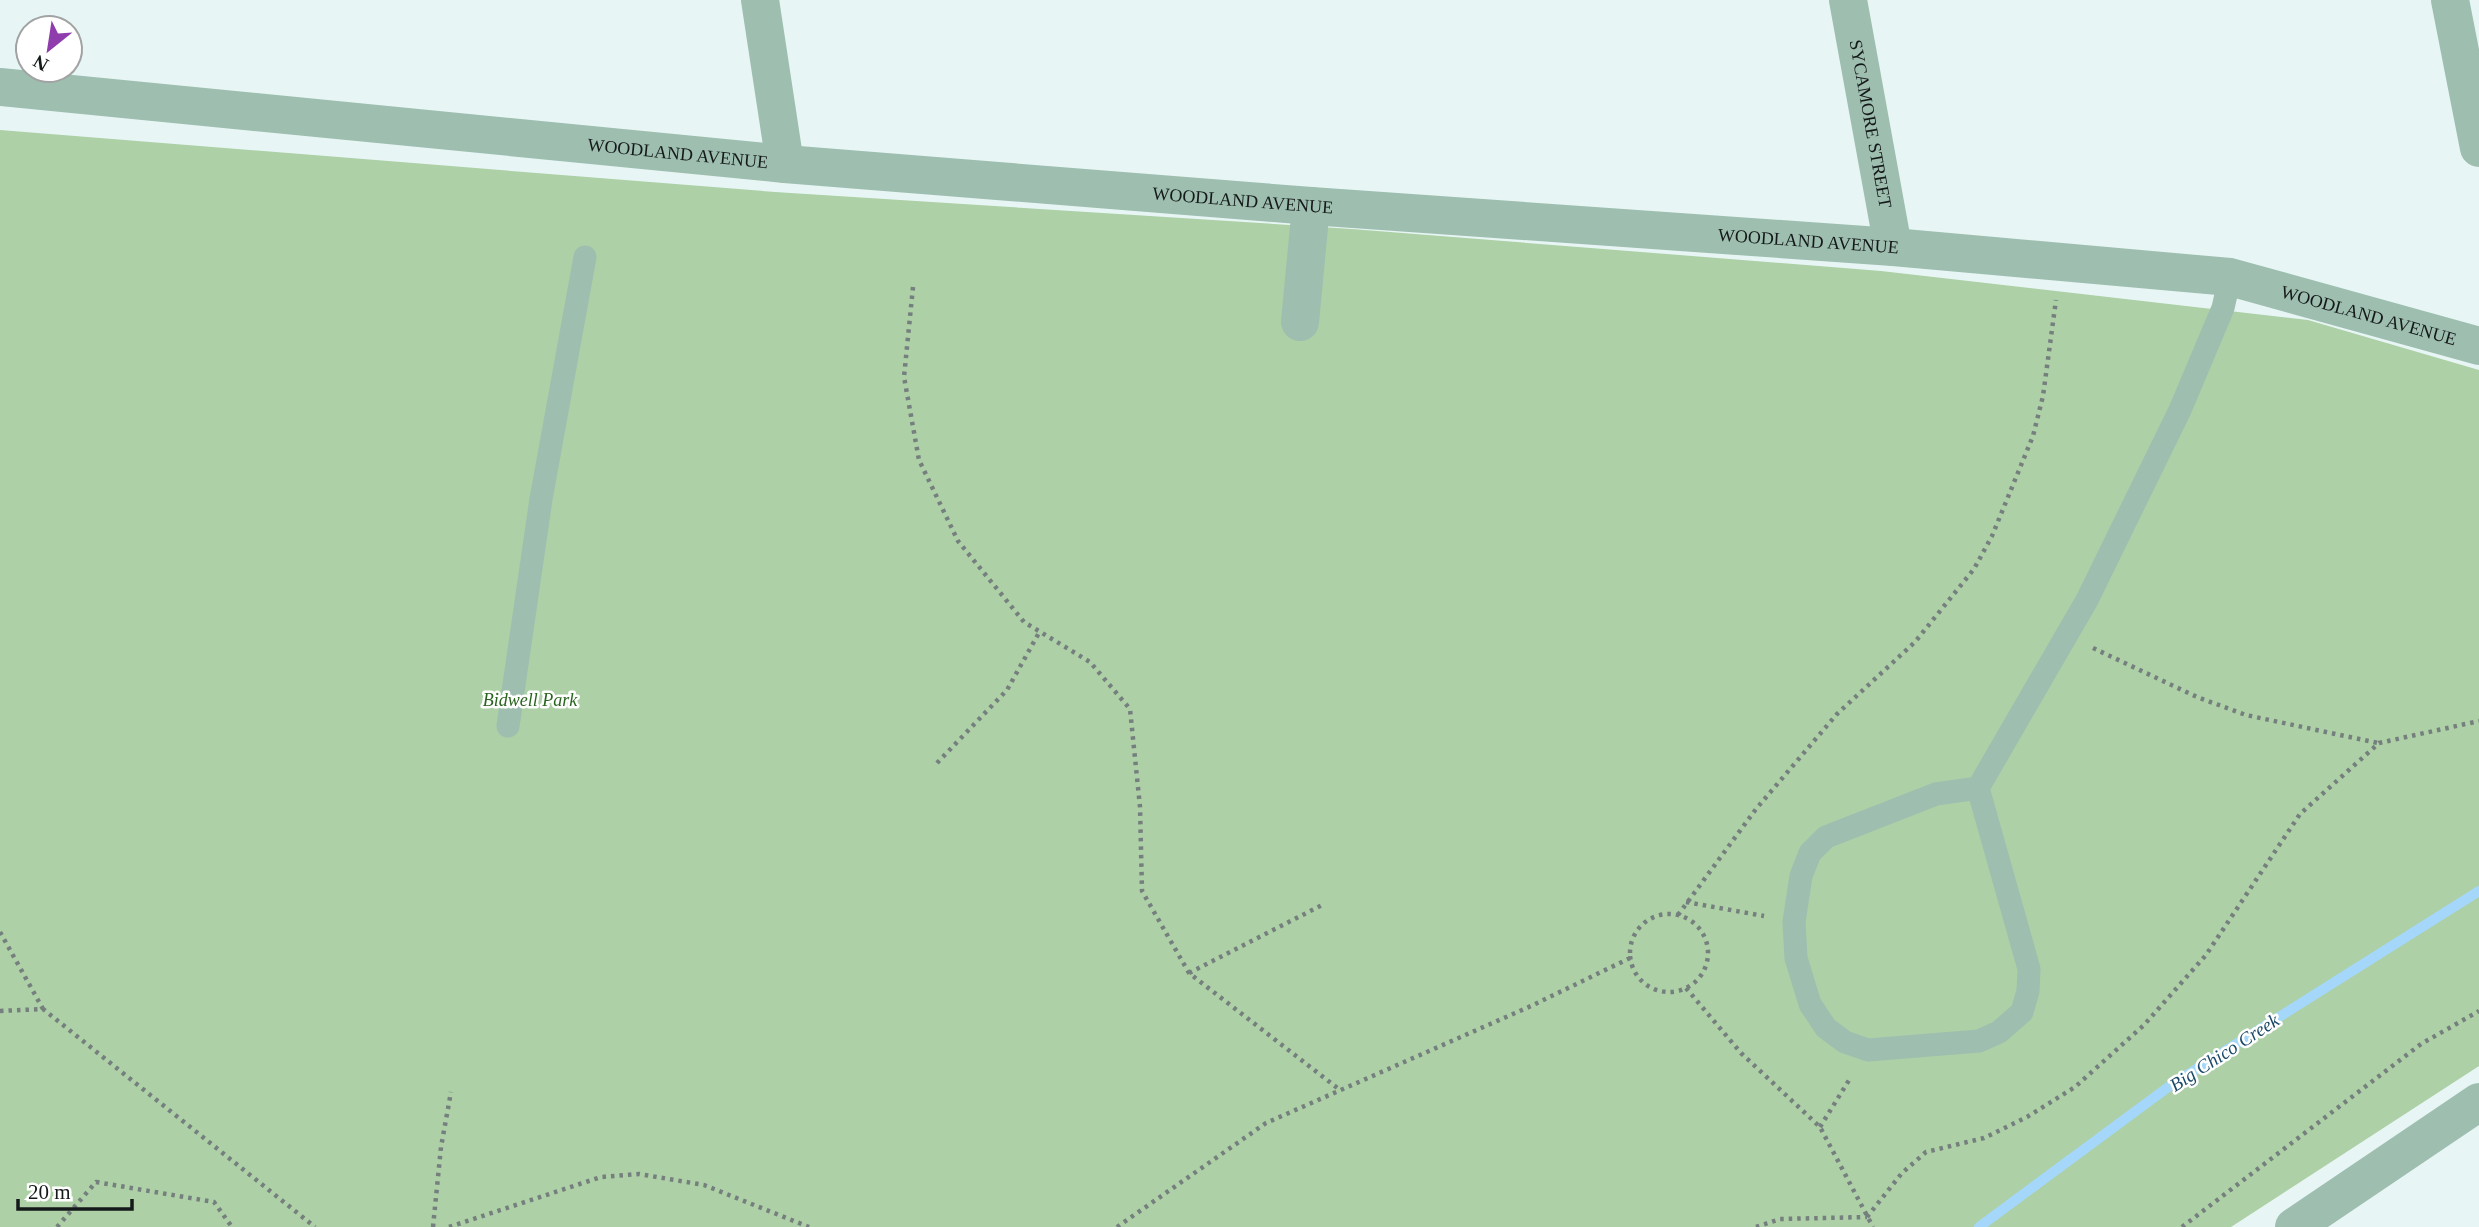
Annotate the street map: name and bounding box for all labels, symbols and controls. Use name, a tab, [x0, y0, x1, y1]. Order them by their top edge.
north arrow	[14, 14, 84, 84]
street label: SYCAMORE STREET	[1845, 38, 1896, 210]
text: N	[29, 51, 52, 76]
street label: WOODLAND AVENUE	[587, 135, 769, 172]
street label: WOODLAND AVENUE	[1152, 183, 1334, 218]
street label: WOODLAND AVENUE	[1717, 225, 1900, 257]
street label: WOODLAND AVENUE	[2279, 282, 2459, 349]
park label: Bidwell Park	[483, 690, 578, 710]
water label: Big Chico Creek	[2166, 1009, 2283, 1096]
scale bar	[18, 1168, 131, 1212]
text: 20 m	[28, 1180, 71, 1204]

